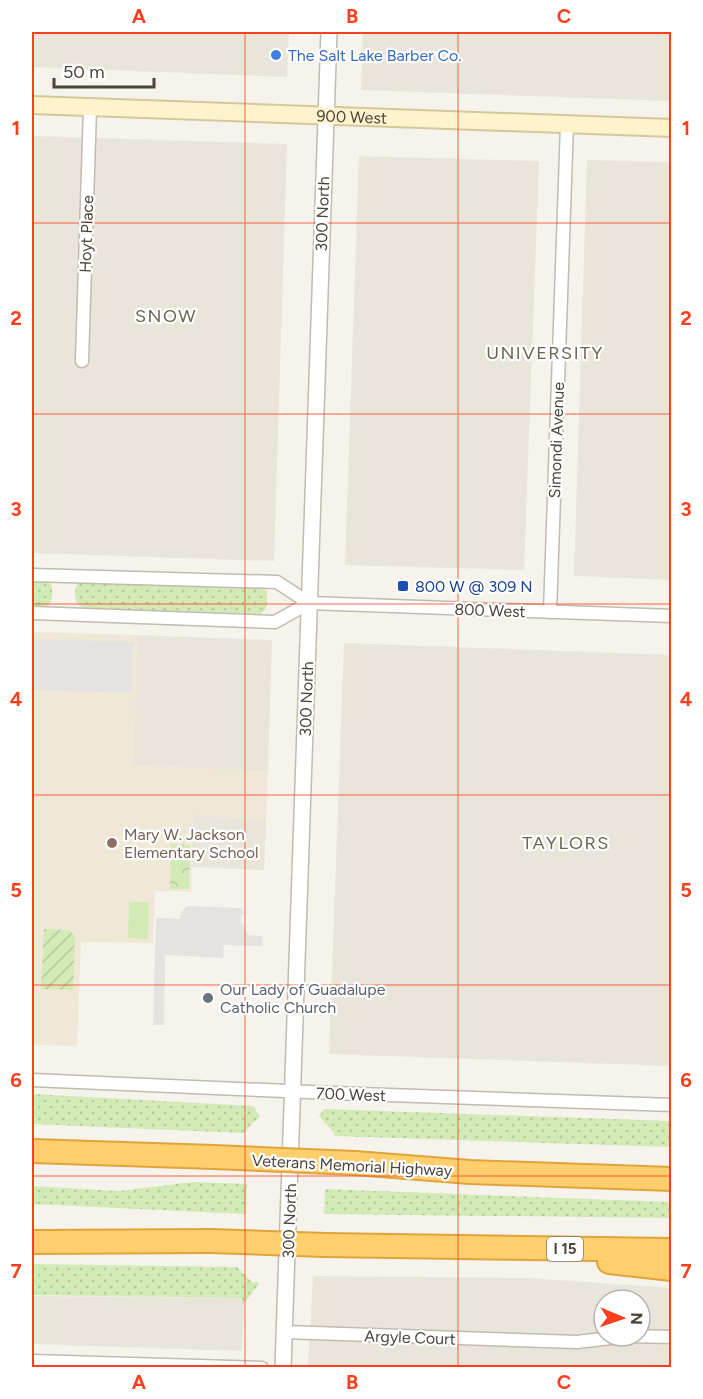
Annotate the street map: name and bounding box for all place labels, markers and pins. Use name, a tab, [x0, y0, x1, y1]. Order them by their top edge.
place label: The Salt Lake Barber Co.	[288, 46, 462, 65]
marker: The Salt Lake Barber Co.	[269, 48, 283, 62]
place label: 800 W @ 309 N	[415, 577, 533, 596]
marker: 800 W @ 309 N	[396, 579, 410, 593]
place label: Mary W. Jackson Elementary School	[124, 825, 258, 862]
marker: Mary W. Jackson Elementary School	[105, 836, 119, 850]
place label: Our Lady of Guadalupe Catholic Church	[220, 980, 386, 1017]
marker: Our Lady of Guadalupe Catholic Church	[201, 991, 215, 1005]

